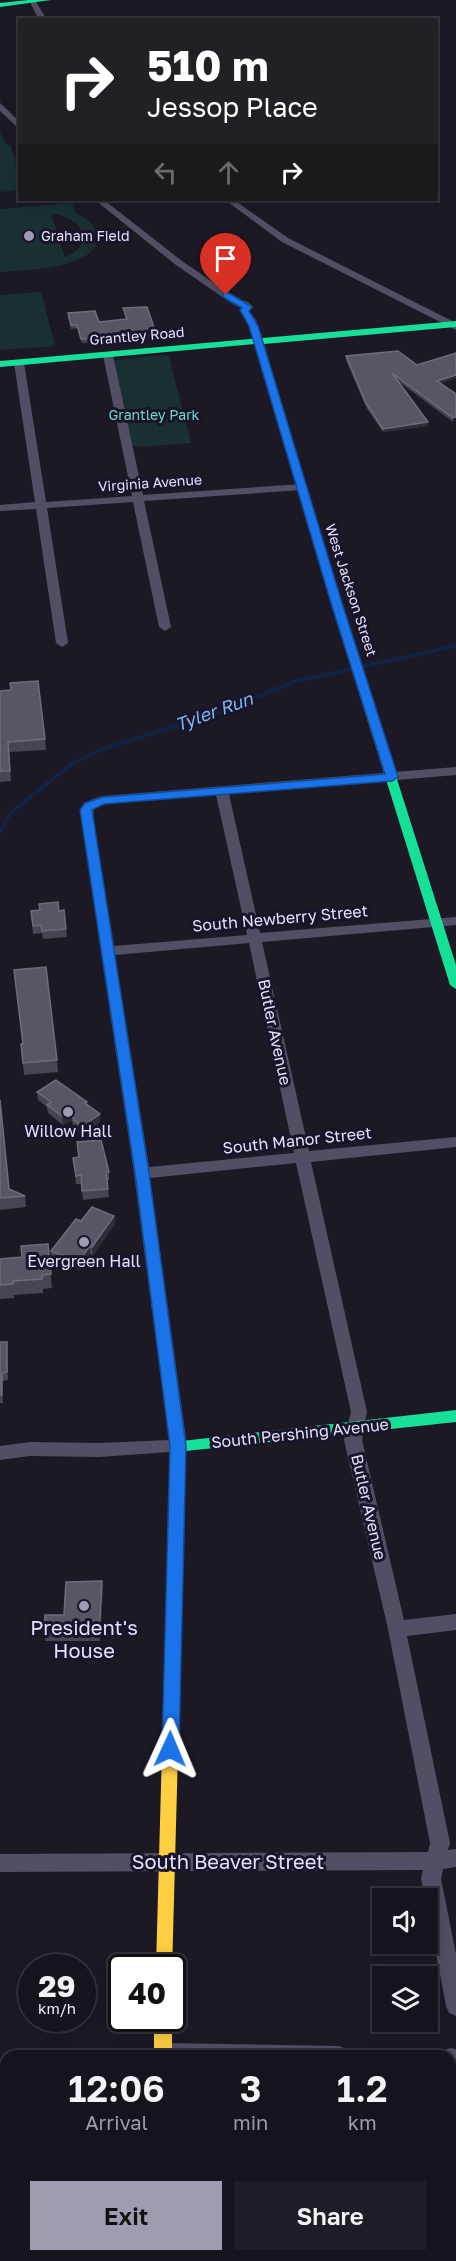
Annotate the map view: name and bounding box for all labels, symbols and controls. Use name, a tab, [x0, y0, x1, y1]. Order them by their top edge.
text: 510 m	[147, 40, 269, 90]
icon: right	[48, 42, 126, 120]
text: Jessop Place	[147, 91, 318, 123]
icon: left	[149, 156, 182, 189]
icon: ahead	[212, 156, 245, 189]
icon: right	[275, 156, 308, 189]
place label: Graham Field	[41, 227, 130, 244]
marker: Graham Field	[22, 229, 36, 243]
pin	[200, 233, 251, 295]
icon: arrive	[209, 242, 242, 275]
street label: Grantley Road	[89, 323, 185, 348]
park label: Grantley Park	[109, 406, 200, 423]
street label: Virginia Avenue	[97, 470, 202, 495]
street label: West Jackson Street	[322, 522, 381, 658]
water label: Tyler Run	[172, 687, 256, 735]
street label: South Newberry Street	[191, 900, 369, 936]
street label: Butler Avenue	[254, 977, 296, 1087]
marker: Willow Hall	[61, 1105, 75, 1119]
place label: Willow Hall	[24, 1121, 112, 1141]
street label: South Manor Street	[222, 1122, 372, 1158]
marker: Evergreen Hall	[77, 1235, 91, 1249]
place label: Evergreen Hall	[27, 1251, 141, 1271]
street label: South Pershing Avenue	[210, 1414, 390, 1452]
street label: Butler Avenue	[347, 1452, 391, 1562]
marker: President's House	[77, 1599, 91, 1613]
place label: President's House	[30, 1615, 138, 1662]
position arrow	[138, 1717, 202, 1781]
street label: South Beaver Street	[132, 1849, 324, 1873]
map controls	[372, 1888, 438, 2032]
button: sound	[372, 1888, 438, 1954]
speed limit sign: 40	[108, 1954, 186, 2032]
button: layers	[372, 1966, 438, 2032]
text: 29	[38, 1968, 76, 2004]
text: km/h	[38, 1999, 76, 2017]
text: 12:06	[68, 2067, 165, 2110]
text: 3	[240, 2067, 262, 2110]
text: 1.2	[337, 2067, 388, 2110]
text: Arrival	[85, 2110, 148, 2134]
text: min	[233, 2110, 268, 2134]
text: km	[348, 2110, 377, 2134]
button: Exit	[30, 2181, 222, 2250]
button: Share	[234, 2181, 426, 2250]

